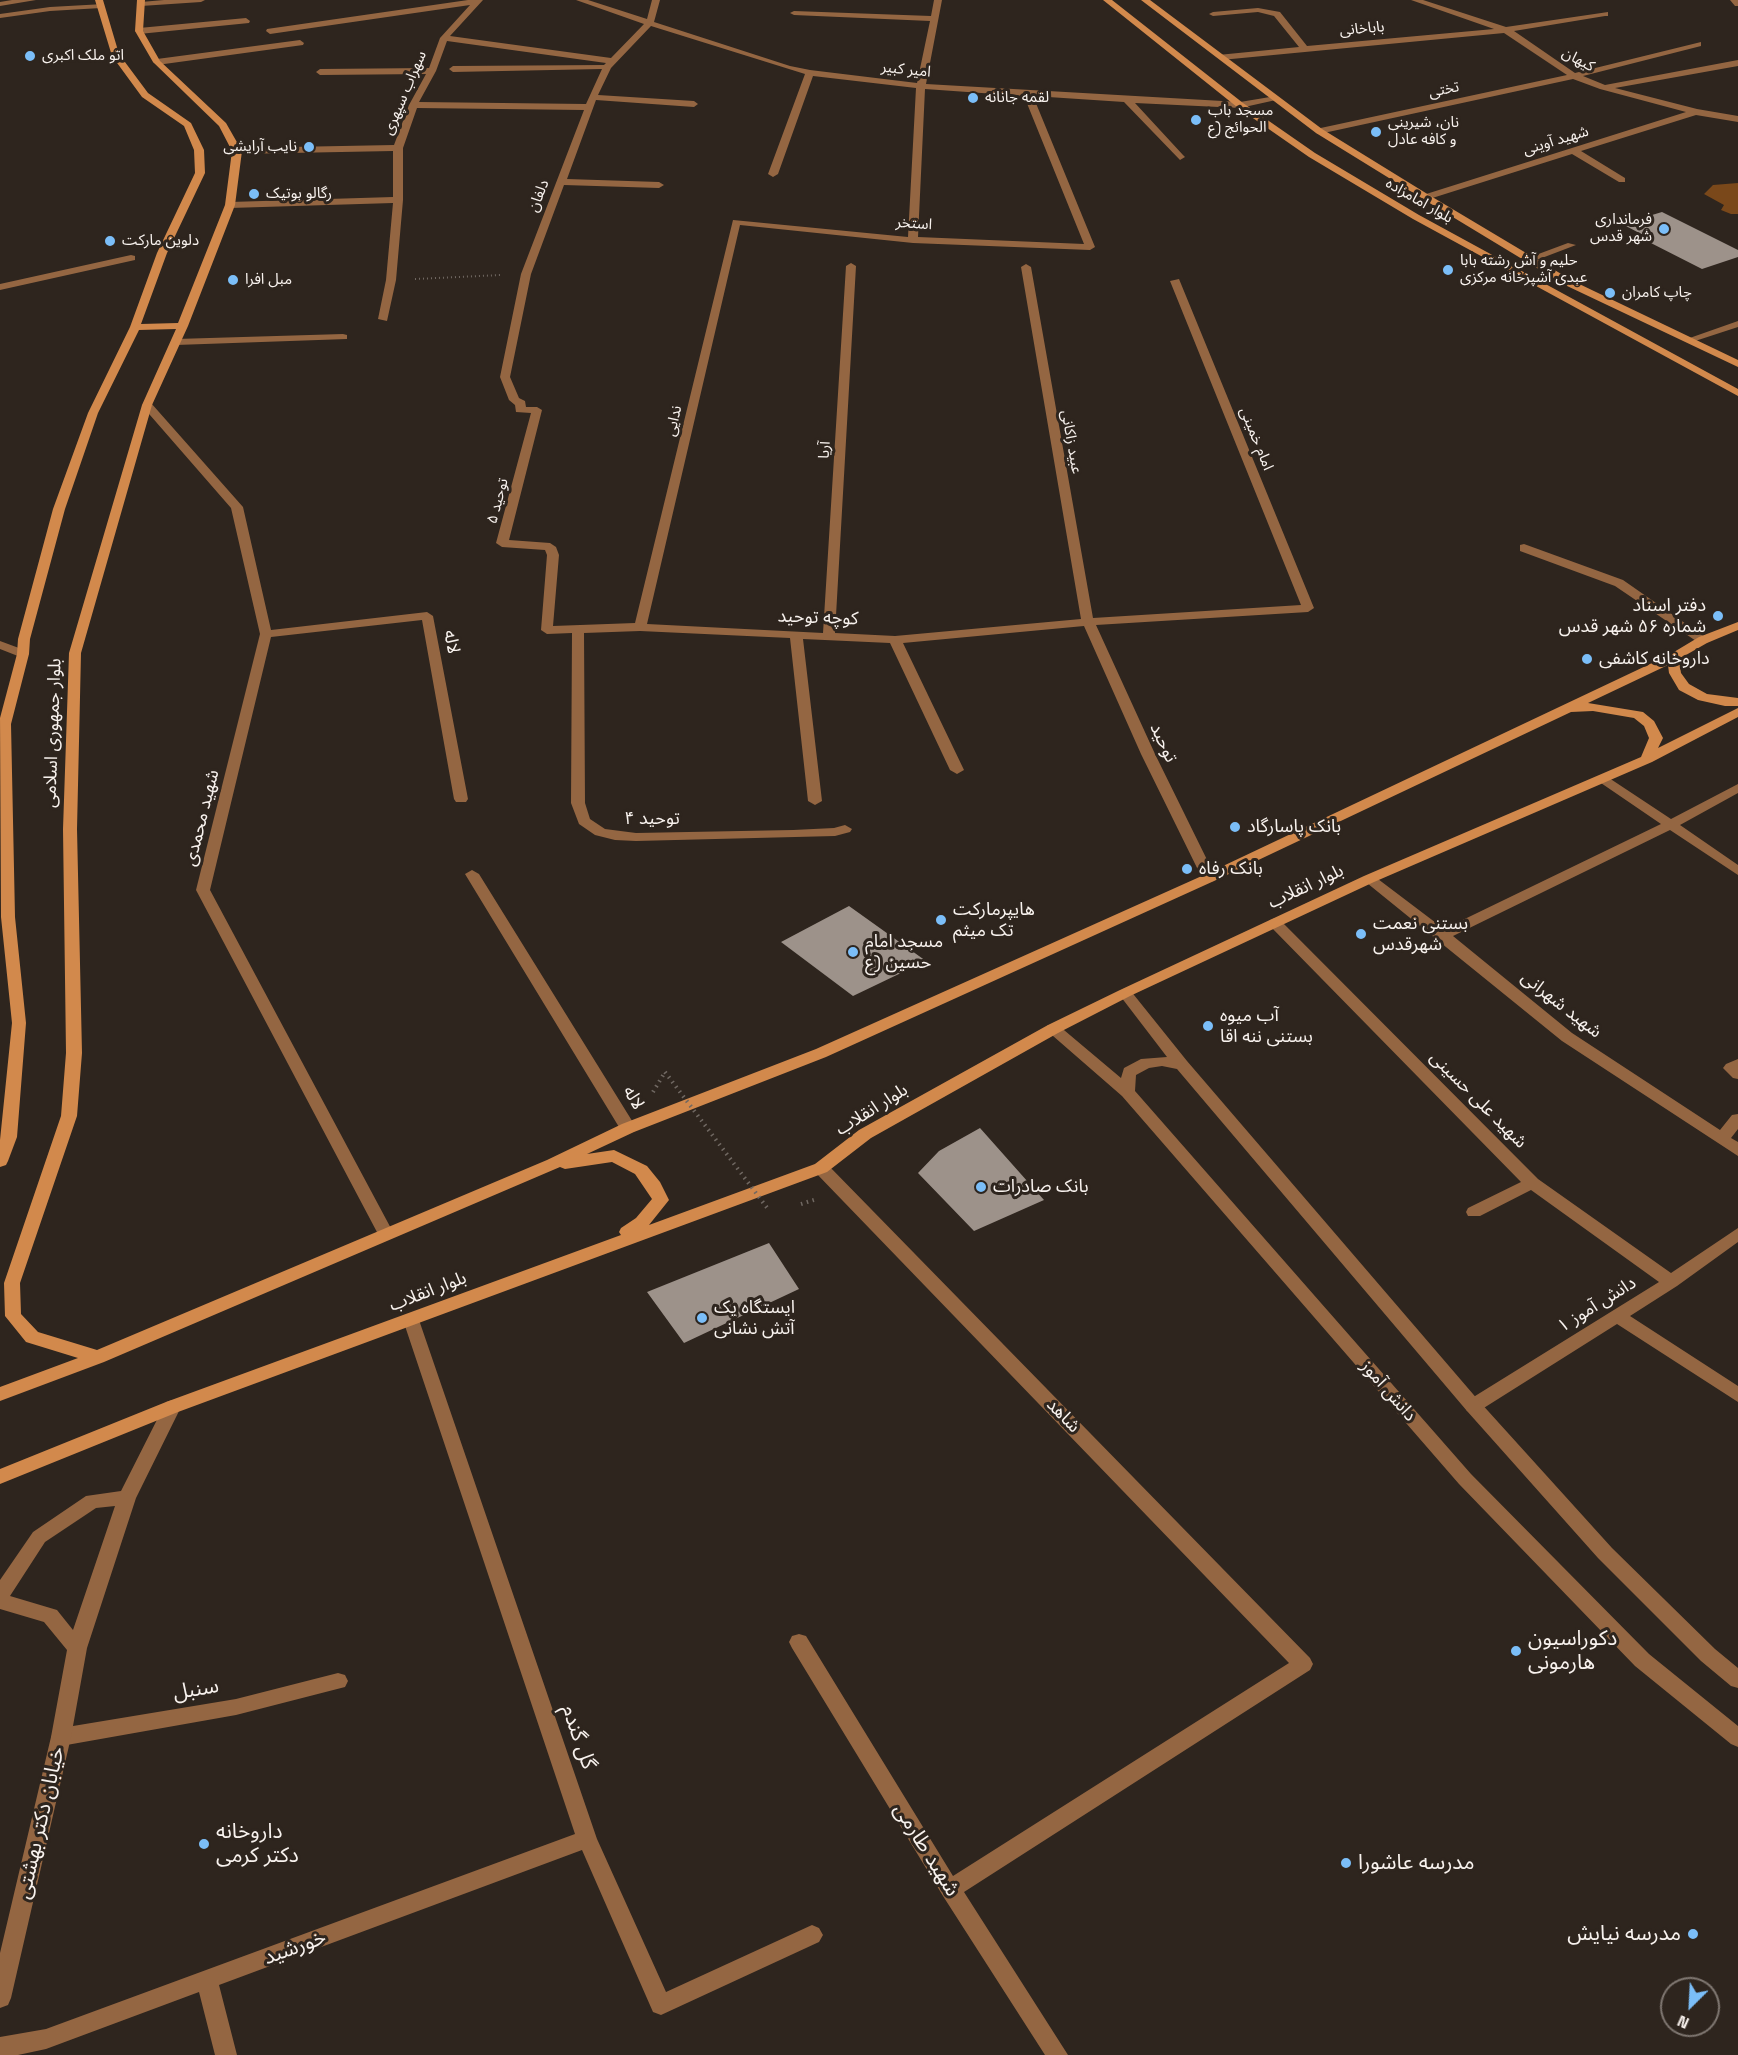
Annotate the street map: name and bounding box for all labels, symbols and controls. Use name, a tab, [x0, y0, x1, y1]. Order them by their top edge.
street label: باباخانی	[1339, 18, 1385, 40]
street label: کیهان	[1559, 44, 1597, 76]
place label: اتو ملک اکبری	[42, 47, 124, 65]
street label: سهراب سپهری	[379, 48, 431, 138]
marker: اتو ملک اکبری	[23, 49, 37, 63]
street label: امیر کبیر	[880, 58, 932, 82]
street label: تختی	[1427, 78, 1461, 102]
place label: لقمه جانانه	[985, 89, 1049, 107]
marker: لقمه جانانه	[966, 91, 980, 105]
place label: مسجد باب الحوائج (ع	[1208, 102, 1273, 137]
marker: مسجد باب الحوائج (ع	[1189, 113, 1203, 127]
place label: نان، شیرینی و کافه عادل	[1388, 114, 1459, 149]
street label: شهید آوینی	[1521, 122, 1591, 160]
marker: نان، شیرینی و کافه عادل	[1369, 125, 1383, 139]
place label: نایب آرایشی	[223, 138, 297, 156]
marker: نایب آرایشی	[302, 140, 316, 154]
street label: بلوار امامزاده	[1382, 175, 1456, 227]
street label: دلفان	[525, 177, 553, 215]
place label: رگالو بوتیک	[266, 185, 332, 203]
marker: رگالو بوتیک	[247, 187, 261, 201]
place label: فرمانداری شهر قدس	[1590, 211, 1652, 246]
street label: استخر	[895, 214, 933, 234]
marker: فرمانداری شهر قدس	[1657, 222, 1671, 236]
place label: دلوین مارکت	[122, 232, 199, 250]
marker: دلوین مارکت	[103, 234, 117, 248]
place label: حلیم و آش رشته بابا عبدی آشپزخانه مرکزی	[1460, 252, 1587, 287]
marker: حلیم و آش رشته بابا عبدی آشپزخانه مرکزی	[1441, 263, 1455, 277]
place label: مبل افرا	[245, 271, 292, 289]
marker: مبل افرا	[226, 273, 240, 287]
place label: چاپ کامران	[1622, 284, 1692, 302]
marker: چاپ کامران	[1603, 286, 1617, 300]
street label: ندایی	[662, 404, 686, 438]
street label: امام خمینی	[1235, 405, 1277, 473]
street label: عبید زاکانی	[1057, 409, 1085, 475]
street label: آریا	[815, 441, 835, 459]
street label: توحید ۵	[483, 476, 513, 526]
place label: دفتر اسناد شماره ۵۶ شهر قدس	[1559, 595, 1706, 638]
street label: کوچه توحید	[777, 606, 859, 630]
marker: دفتر اسناد شماره ۵۶ شهر قدس	[1711, 609, 1725, 623]
street label: لاله	[438, 628, 464, 656]
place label: داروخانه کاشفی	[1599, 648, 1710, 670]
marker: داروخانه کاشفی	[1580, 652, 1594, 666]
street label: بلوار جمهوری اسلامی	[40, 658, 66, 808]
street label: توحید	[1145, 720, 1181, 766]
street label: شهید محمدی	[180, 767, 224, 869]
street label: توحید ۴	[624, 808, 680, 830]
place label: بانک پاسارگاد	[1247, 816, 1341, 838]
marker: بانک پاسارگاد	[1228, 820, 1242, 834]
place label: بانک رفاه	[1199, 858, 1263, 880]
street label: بلوار انقلاب	[1265, 860, 1347, 914]
marker: بانک رفاه	[1180, 862, 1194, 876]
place label: هایپرمارکت تک میثم	[953, 899, 1035, 942]
marker: هایپرمارکت تک میثم	[934, 913, 948, 927]
place label: بستنی نعمت شهرقدس	[1373, 913, 1468, 956]
marker: بستنی نعمت شهرقدس	[1354, 927, 1368, 941]
place label: مسجد امام حسین (ع	[865, 931, 943, 974]
marker: مسجد امام حسین (ع	[846, 945, 860, 959]
street label: شهید شهرانی	[1516, 967, 1606, 1043]
place label: آب میوه بستنی ننه اقا	[1220, 1005, 1313, 1048]
marker: آب میوه بستنی ننه اقا	[1201, 1019, 1215, 1033]
street label: شهید علی حسینی	[1425, 1047, 1531, 1153]
street label: بلوار انقلاب	[832, 1079, 912, 1141]
street label: لاله	[618, 1082, 648, 1114]
place label: بانک صادرات	[993, 1176, 1088, 1198]
marker: بانک صادرات	[974, 1180, 988, 1194]
street label: بلوار انقلاب	[386, 1267, 470, 1317]
street label: دانش آموز ۱	[1554, 1272, 1640, 1338]
place label: ایستگاه یک آتش نشانی	[714, 1297, 795, 1340]
marker: ایستگاه یک آتش نشانی	[695, 1311, 709, 1325]
street label: دانش آموز	[1356, 1356, 1420, 1426]
street label: شاهد	[1042, 1394, 1084, 1438]
place label: دکوراسیون هارمونی	[1528, 1626, 1617, 1676]
marker: دکوراسیون هارمونی	[1509, 1644, 1523, 1658]
street label: سنبل	[171, 1674, 221, 1706]
street label: گل گندم	[555, 1701, 601, 1773]
street label: خیابان دکتر بهشتی	[11, 1744, 71, 1902]
street label: شهید طارمی	[887, 1799, 965, 1901]
place label: داروخانه دکتر کرمی	[216, 1819, 299, 1869]
marker: داروخانه دکتر کرمی	[197, 1837, 211, 1851]
place label: مدرسه عاشورا	[1358, 1850, 1475, 1876]
marker: مدرسه عاشورا	[1339, 1856, 1353, 1870]
place label: مدرسه نیایش	[1567, 1921, 1681, 1947]
street label: خورشید	[260, 1925, 330, 1971]
marker: مدرسه نیایش	[1686, 1927, 1700, 1941]
north arrow	[1660, 1977, 1720, 2037]
text: N	[1674, 2010, 1692, 2034]

